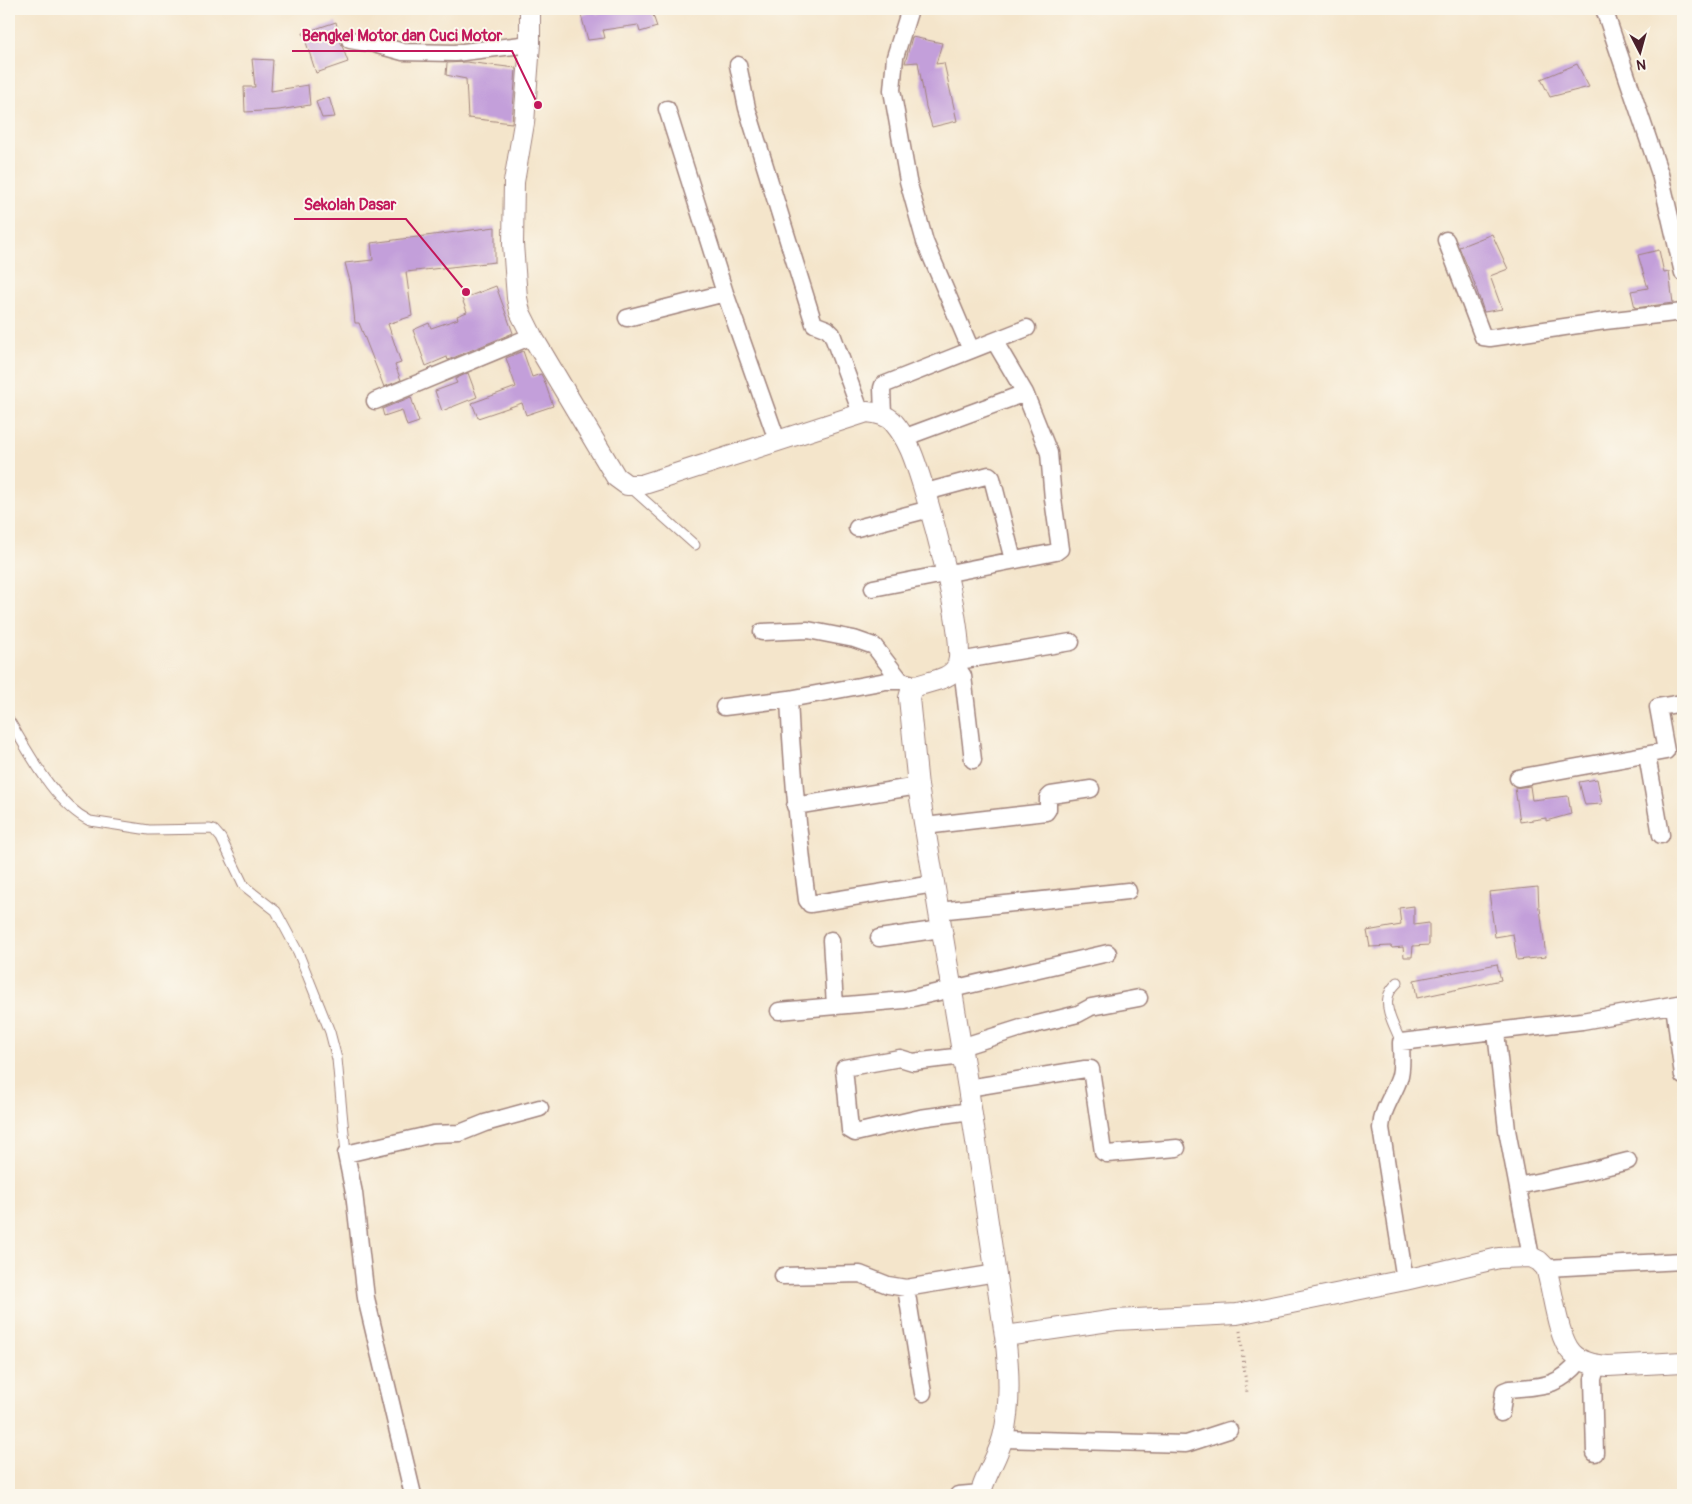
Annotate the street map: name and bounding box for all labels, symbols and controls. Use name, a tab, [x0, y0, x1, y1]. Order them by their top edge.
callout: Bengkel Motor dan Cuci Motor	[292, 20, 512, 51]
text: Bengkel Motor dan Cuci Motor	[302, 26, 503, 46]
north arrow	[1614, 28, 1664, 78]
text: N	[1636, 55, 1647, 73]
callout: Sekolah Dasar	[294, 188, 406, 219]
text: Sekolah Dasar	[304, 195, 397, 215]

